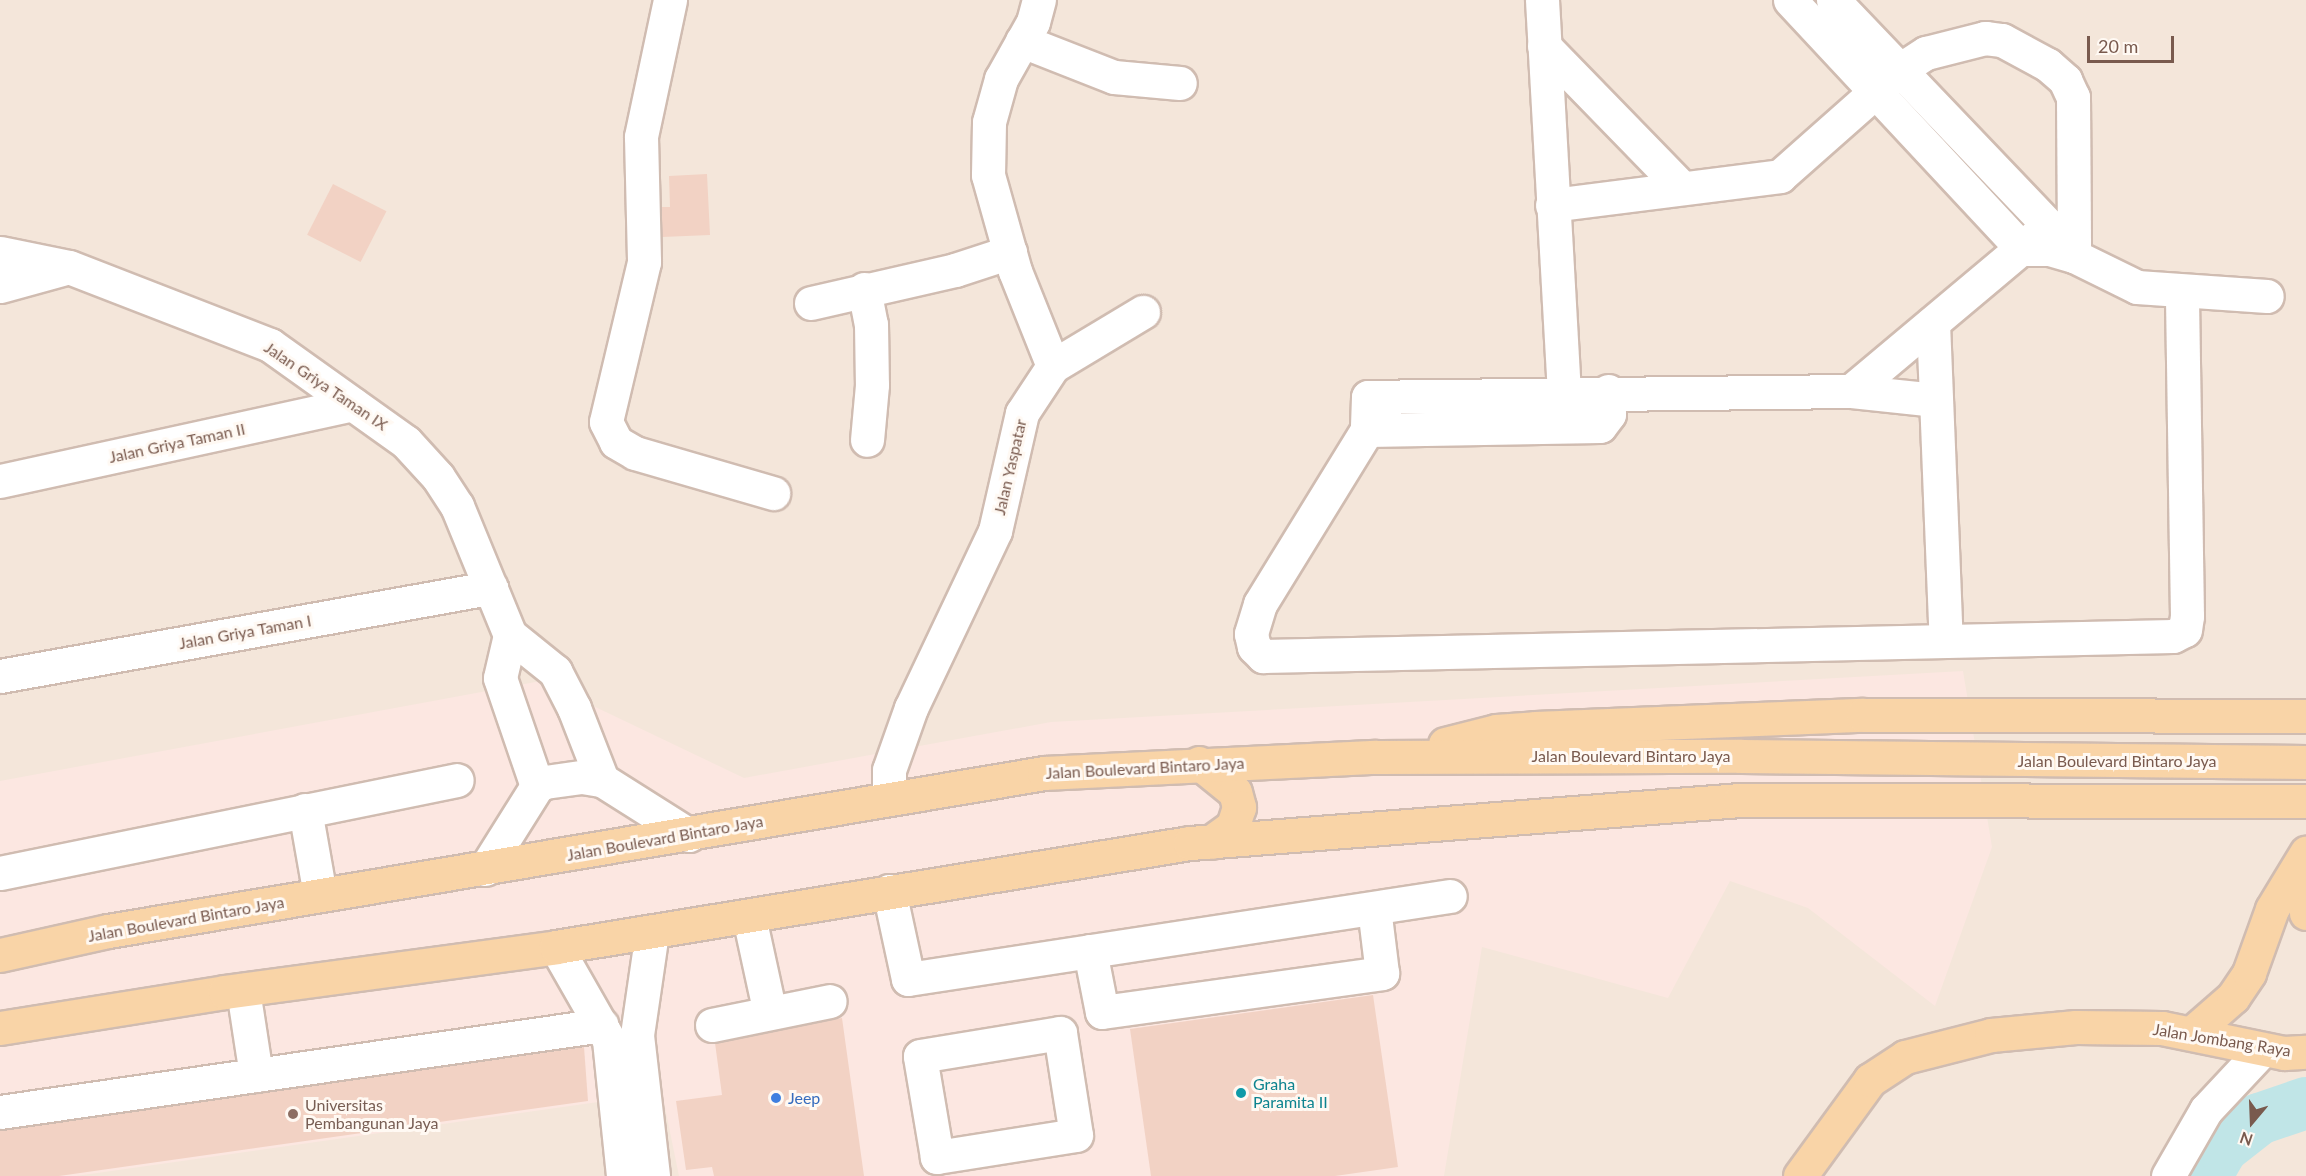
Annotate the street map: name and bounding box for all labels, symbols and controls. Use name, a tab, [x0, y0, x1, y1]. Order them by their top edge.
scale bar	[2090, 24, 2177, 62]
text: 20 m	[2098, 35, 2138, 57]
street label: Jalan Griya Taman IX	[260, 337, 392, 435]
street label: Jalan Yaspatar	[990, 417, 1030, 517]
street label: Jalan Griya Taman II	[107, 419, 247, 467]
street label: Jalan Griya Taman I	[177, 611, 313, 653]
street label: Jalan Boulevard Bintaro Jaya	[1531, 746, 1731, 766]
street label: Jalan Boulevard Bintaro Jaya	[2017, 751, 2217, 771]
street label: Jalan Boulevard Bintaro Jaya	[1045, 753, 1245, 783]
street label: Jalan Boulevard Bintaro Jaya	[565, 811, 765, 865]
street label: Jalan Boulevard Bintaro Jaya	[86, 892, 286, 946]
street label: Jalan Jombang Raya	[2151, 1020, 2293, 1060]
place label: Graha Paramita II	[1253, 1074, 1328, 1112]
marker: Graha Paramita II	[1234, 1086, 1248, 1100]
place label: Jeep	[788, 1088, 820, 1108]
marker: Jeep	[769, 1091, 783, 1105]
north arrow	[2222, 1092, 2282, 1152]
place label: Universitas Pembangunan Jaya	[305, 1095, 439, 1133]
marker: Universitas Pembangunan Jaya	[286, 1107, 300, 1121]
text: N	[2237, 1129, 2255, 1150]

